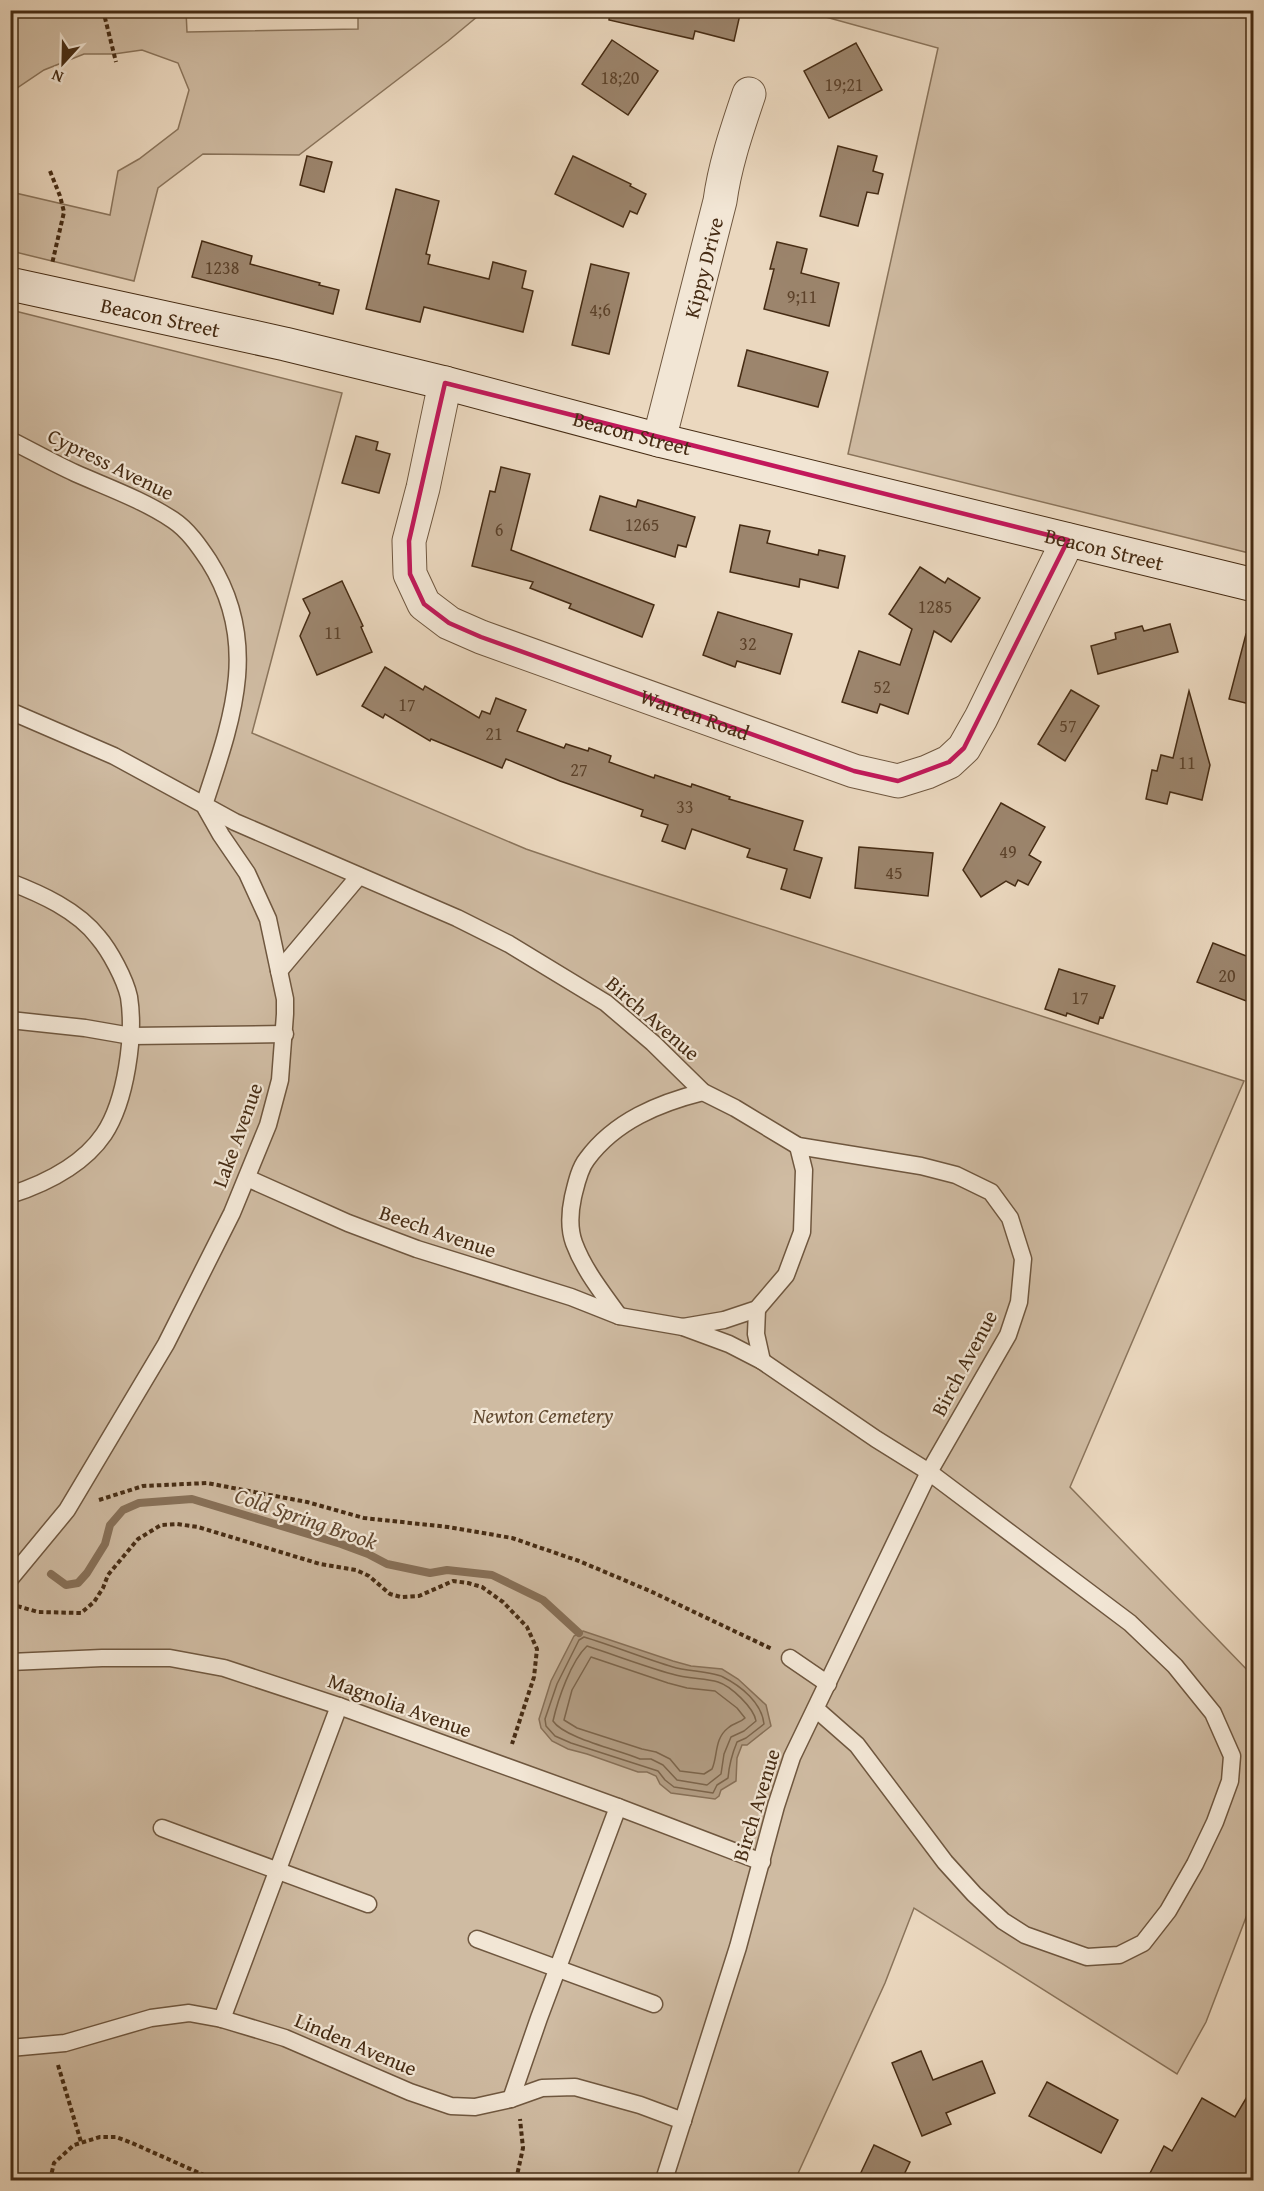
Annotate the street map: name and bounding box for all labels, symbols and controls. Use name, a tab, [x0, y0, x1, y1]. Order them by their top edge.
north arrow	[33, 33, 93, 93]
text: N	[48, 64, 67, 90]
house number: 18;20	[600, 64, 640, 91]
house number: 19;21	[824, 71, 864, 98]
street label: Kippy Drive	[675, 214, 731, 321]
house number: 1238	[205, 254, 239, 281]
house number: 9;11	[787, 283, 817, 310]
street label: Beacon Street	[98, 289, 224, 345]
house number: 4;6	[589, 296, 611, 323]
street label: Beacon Street	[570, 402, 695, 463]
street label: Cypress Avenue	[43, 420, 180, 508]
house number: 1265	[625, 511, 659, 538]
house number: 6	[495, 516, 503, 543]
street label: Beacon Street	[1042, 519, 1168, 578]
house number: 1285	[918, 593, 952, 620]
house number: 11	[324, 619, 342, 646]
house number: 32	[739, 630, 757, 657]
house number: 52	[873, 673, 891, 700]
street label: Warren Road	[636, 680, 755, 748]
house number: 17	[398, 691, 416, 718]
house number: 57	[1059, 712, 1077, 739]
house number: 21	[485, 720, 503, 747]
house number: 11	[1178, 749, 1196, 776]
house number: 27	[570, 756, 588, 783]
house number: 33	[676, 793, 694, 820]
house number: 49	[999, 838, 1017, 865]
house number: 45	[885, 859, 903, 886]
house number: 20	[1218, 962, 1236, 989]
street label: Birch Avenue	[599, 968, 707, 1068]
house number: 17	[1071, 984, 1089, 1011]
street label: Lake Avenue	[204, 1078, 270, 1192]
street label: Beech Avenue	[375, 1197, 501, 1265]
street label: Birch Avenue	[923, 1304, 1005, 1422]
park label: Newton Cemetery	[472, 1400, 614, 1431]
water label: Cold Spring Brook	[231, 1479, 382, 1558]
street label: Magnolia Avenue	[324, 1665, 476, 1745]
street label: Birch Avenue	[724, 1745, 788, 1865]
street label: Linden Avenue	[290, 2004, 422, 2084]

